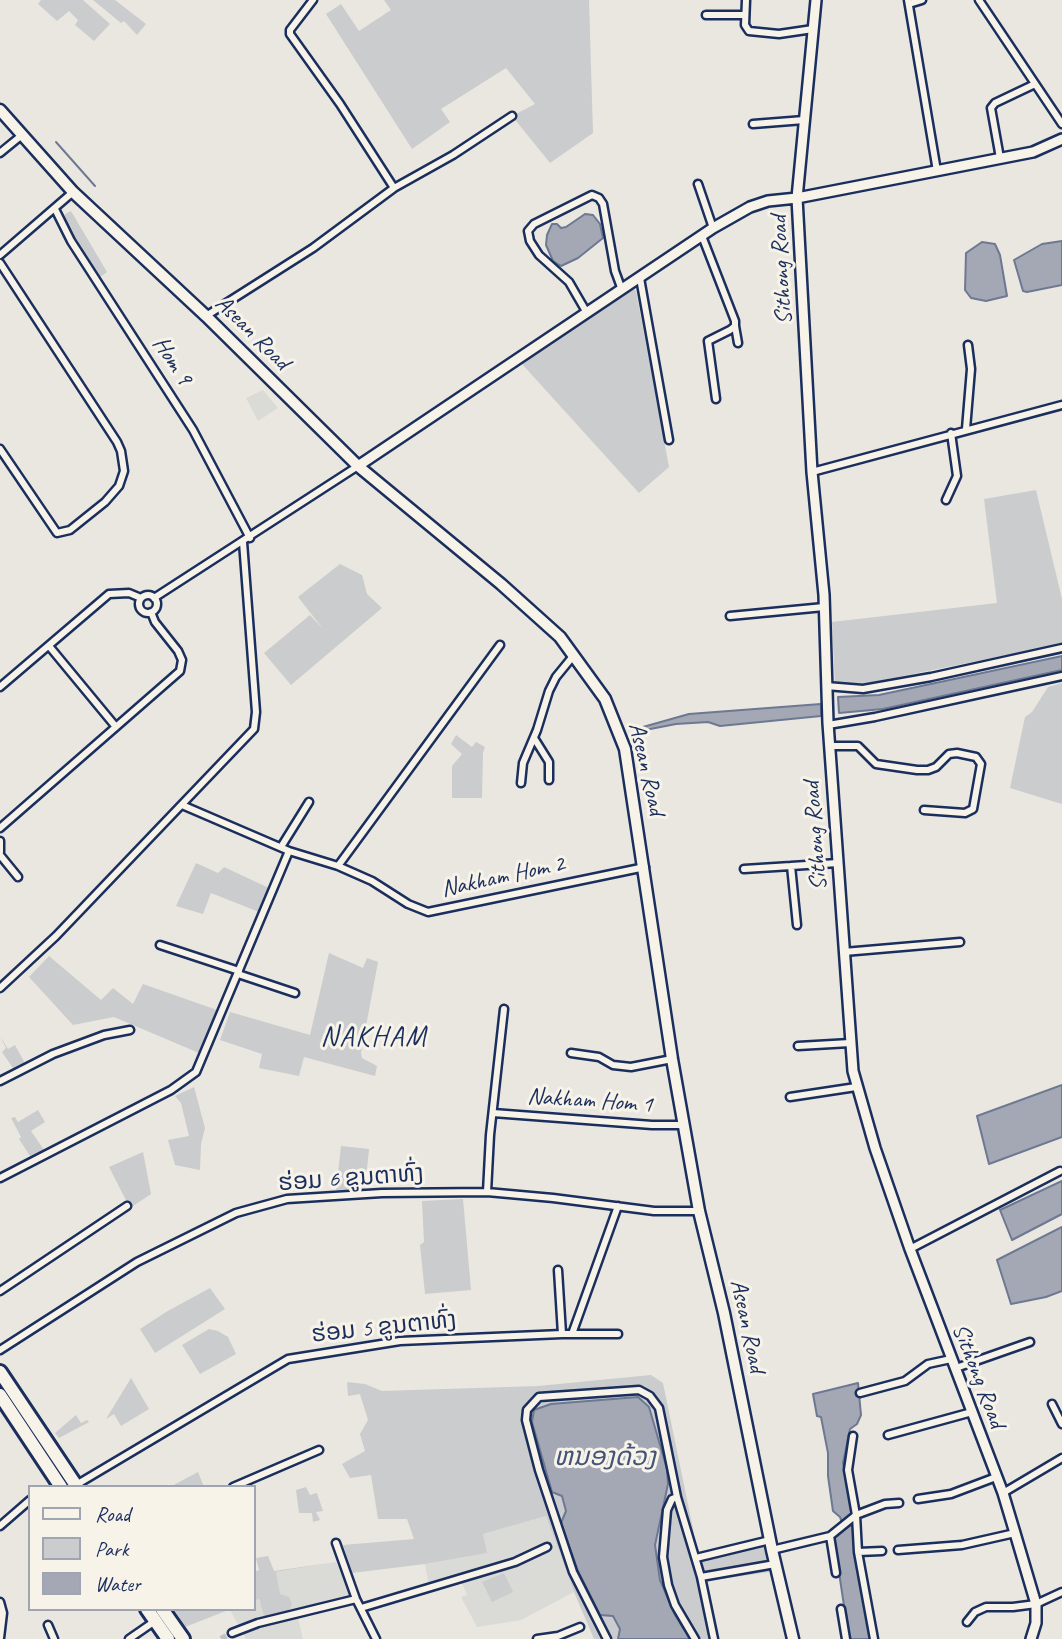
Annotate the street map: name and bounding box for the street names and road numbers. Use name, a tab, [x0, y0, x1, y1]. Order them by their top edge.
street label: Sithong Road	[765, 215, 799, 325]
street label: Asean Road	[209, 290, 295, 376]
street label: Hom 9	[146, 331, 198, 391]
street label: Asean Road	[621, 720, 671, 818]
street label: Sithong Road	[798, 781, 834, 891]
street label: Nakham Hom 2	[439, 850, 567, 904]
street label: Nakham Hom 1	[526, 1082, 654, 1120]
street label: ຮ່ອມ 6 ຂູນຕາທົ່ງ	[277, 1160, 425, 1198]
street label: Asean Road	[723, 1277, 771, 1375]
street label: ຮ່ອມ 5 ຂູນຕາທົ່ງ	[310, 1306, 458, 1350]
street label: Sithong Road	[945, 1320, 1011, 1432]

